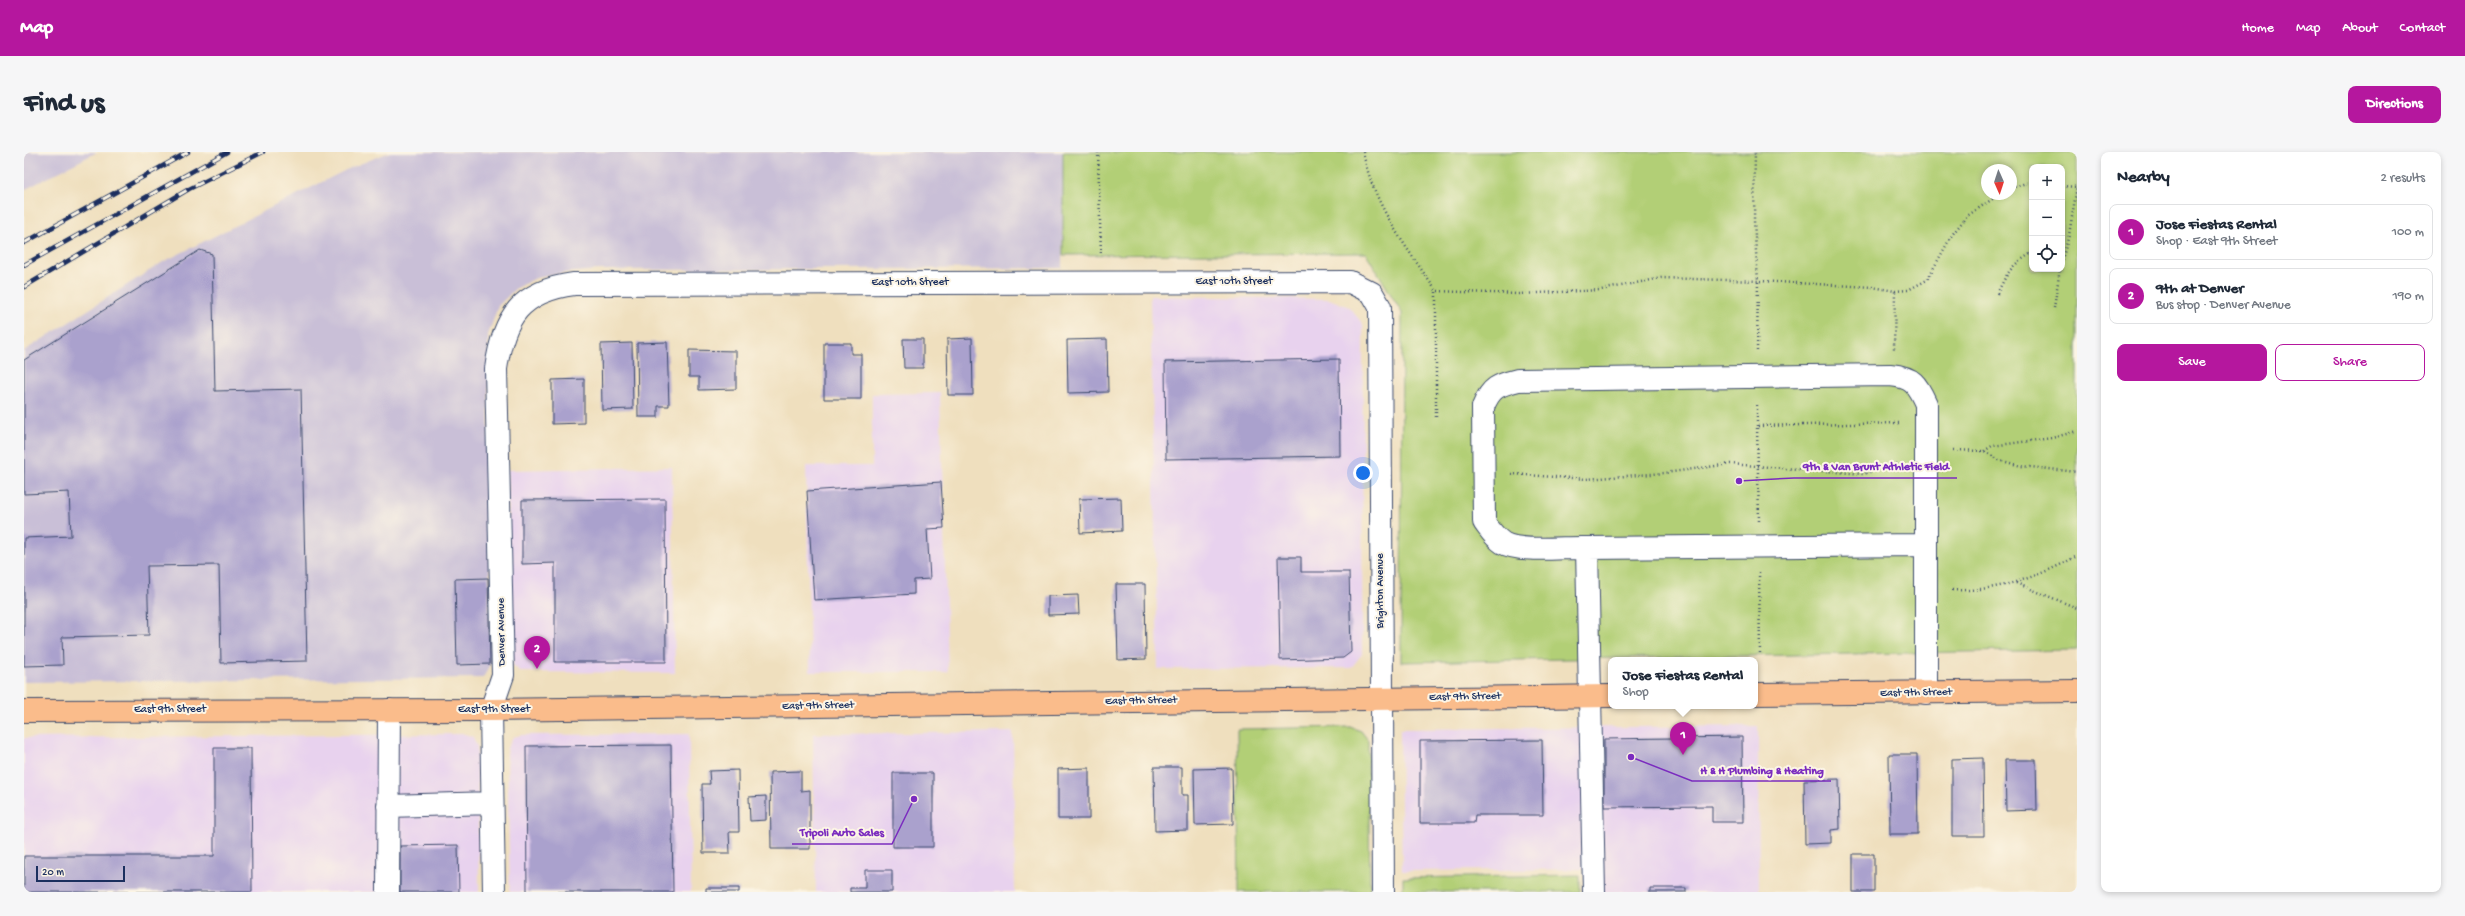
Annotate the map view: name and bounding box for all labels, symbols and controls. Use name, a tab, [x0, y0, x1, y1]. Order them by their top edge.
text: Map	[20, 17, 53, 40]
text: Home	[2242, 20, 2274, 37]
text: Map	[2296, 20, 2320, 37]
text: About	[2342, 20, 2378, 37]
text: Contact	[2400, 20, 2445, 37]
button: Directions	[2348, 86, 2441, 123]
text: Find us	[24, 88, 104, 121]
north arrow	[1981, 164, 2017, 200]
map controls	[2029, 164, 2065, 272]
button: +	[2029, 164, 2065, 200]
text: Nearby	[2117, 168, 2170, 188]
text: 2 results	[2380, 171, 2425, 186]
button: −	[2029, 200, 2065, 236]
text: Jose Fiestas Rental	[2156, 216, 2277, 234]
text: 1	[2128, 225, 2134, 240]
text: 100 m	[2392, 225, 2424, 240]
text: Shop · East 9th Street	[2156, 234, 2277, 249]
button: locate	[2029, 236, 2065, 272]
street label: East 10th Street	[1195, 276, 1274, 288]
street label: East 10th Street	[871, 277, 950, 289]
text: 9th at Denver	[2156, 280, 2244, 298]
text: 2	[2128, 289, 2134, 304]
text: 190 m	[2393, 289, 2424, 304]
text: Bus stop · Denver Avenue	[2156, 298, 2291, 313]
button: Save	[2117, 344, 2267, 381]
button: Share	[2275, 344, 2425, 381]
callout: 9th & Van Brunt Athletic Field	[1794, 454, 1957, 478]
text: 9th & Van Brunt Athletic Field	[1802, 461, 1951, 475]
your location	[1353, 463, 1373, 483]
street label: Brighton Avenue	[1375, 553, 1387, 630]
street label: Denver Avenue	[495, 597, 509, 667]
pin: 2	[524, 636, 550, 669]
popup	[1608, 657, 1758, 709]
text: Jose Fiestas Rental	[1623, 667, 1743, 685]
text: Shop	[1623, 685, 1649, 700]
street label: East 9th Street	[1880, 686, 1954, 700]
street label: East 9th Street	[1429, 690, 1503, 704]
street label: East 9th Street	[1105, 694, 1179, 708]
street label: East 9th Street	[782, 699, 856, 713]
street label: East 9th Street	[134, 704, 207, 716]
street label: East 9th Street	[458, 704, 531, 716]
pin: 1	[1670, 722, 1696, 755]
callout: H & H Plumbing & Heating	[1692, 757, 1831, 781]
text: H & H Plumbing & Heating	[1700, 765, 1824, 779]
callout: Tripoli Auto Sales	[792, 820, 892, 844]
text: Tripoli Auto Sales	[799, 827, 885, 841]
scale bar	[36, 864, 125, 883]
text: 20 m	[42, 867, 64, 879]

